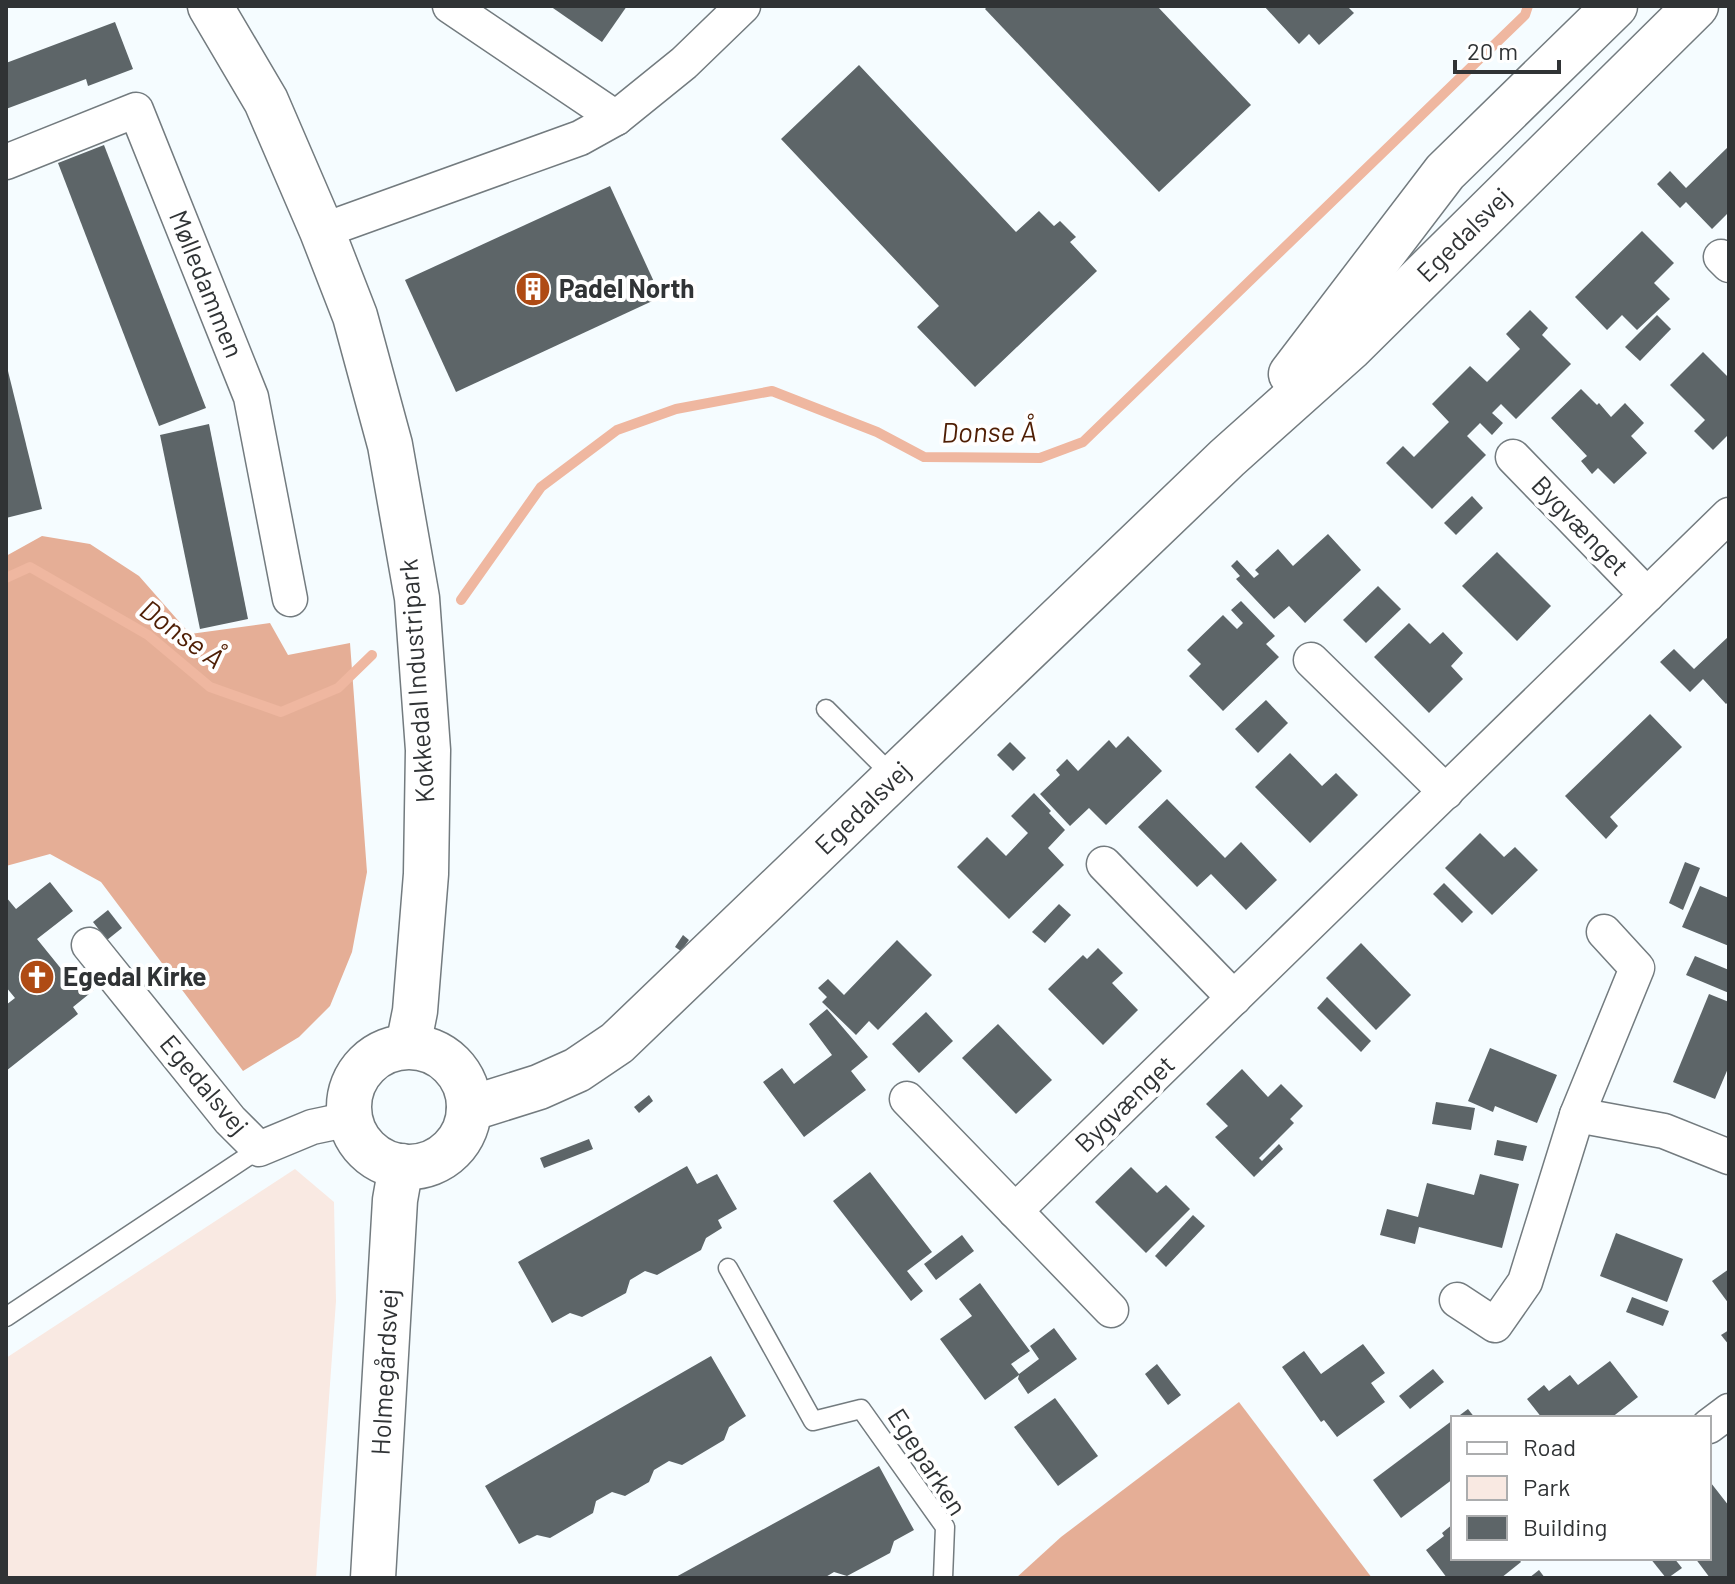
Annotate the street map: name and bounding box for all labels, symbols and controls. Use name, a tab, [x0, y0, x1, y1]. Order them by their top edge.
scale bar	[1455, 24, 1559, 74]
text: 20 m	[1467, 36, 1518, 65]
street label: Egedalsvej	[1409, 180, 1517, 288]
street label: Mølledammen	[164, 205, 251, 362]
building icon: Padel North	[514, 270, 552, 308]
place label: Padel North	[559, 272, 695, 303]
water label: Donse Å	[941, 413, 1037, 449]
street label: Bygvænget	[1526, 469, 1636, 581]
street label: Kokkedal Industripark	[392, 558, 439, 804]
water label: Donse Å	[134, 591, 231, 675]
street label: Egedalsvej	[808, 754, 916, 860]
church icon: Egedal Kirke	[18, 958, 56, 996]
place label: Egedal Kirke	[63, 960, 207, 991]
street label: Egedalsvej	[154, 1028, 256, 1140]
street label: Bygvænget	[1068, 1048, 1180, 1158]
street label: Holmegårdsvej	[364, 1288, 403, 1456]
street label: Egeparken	[882, 1402, 974, 1520]
legend	[1451, 1416, 1711, 1560]
text: Road	[1523, 1432, 1576, 1461]
text: Park	[1523, 1472, 1570, 1501]
text: Building	[1523, 1512, 1607, 1541]

